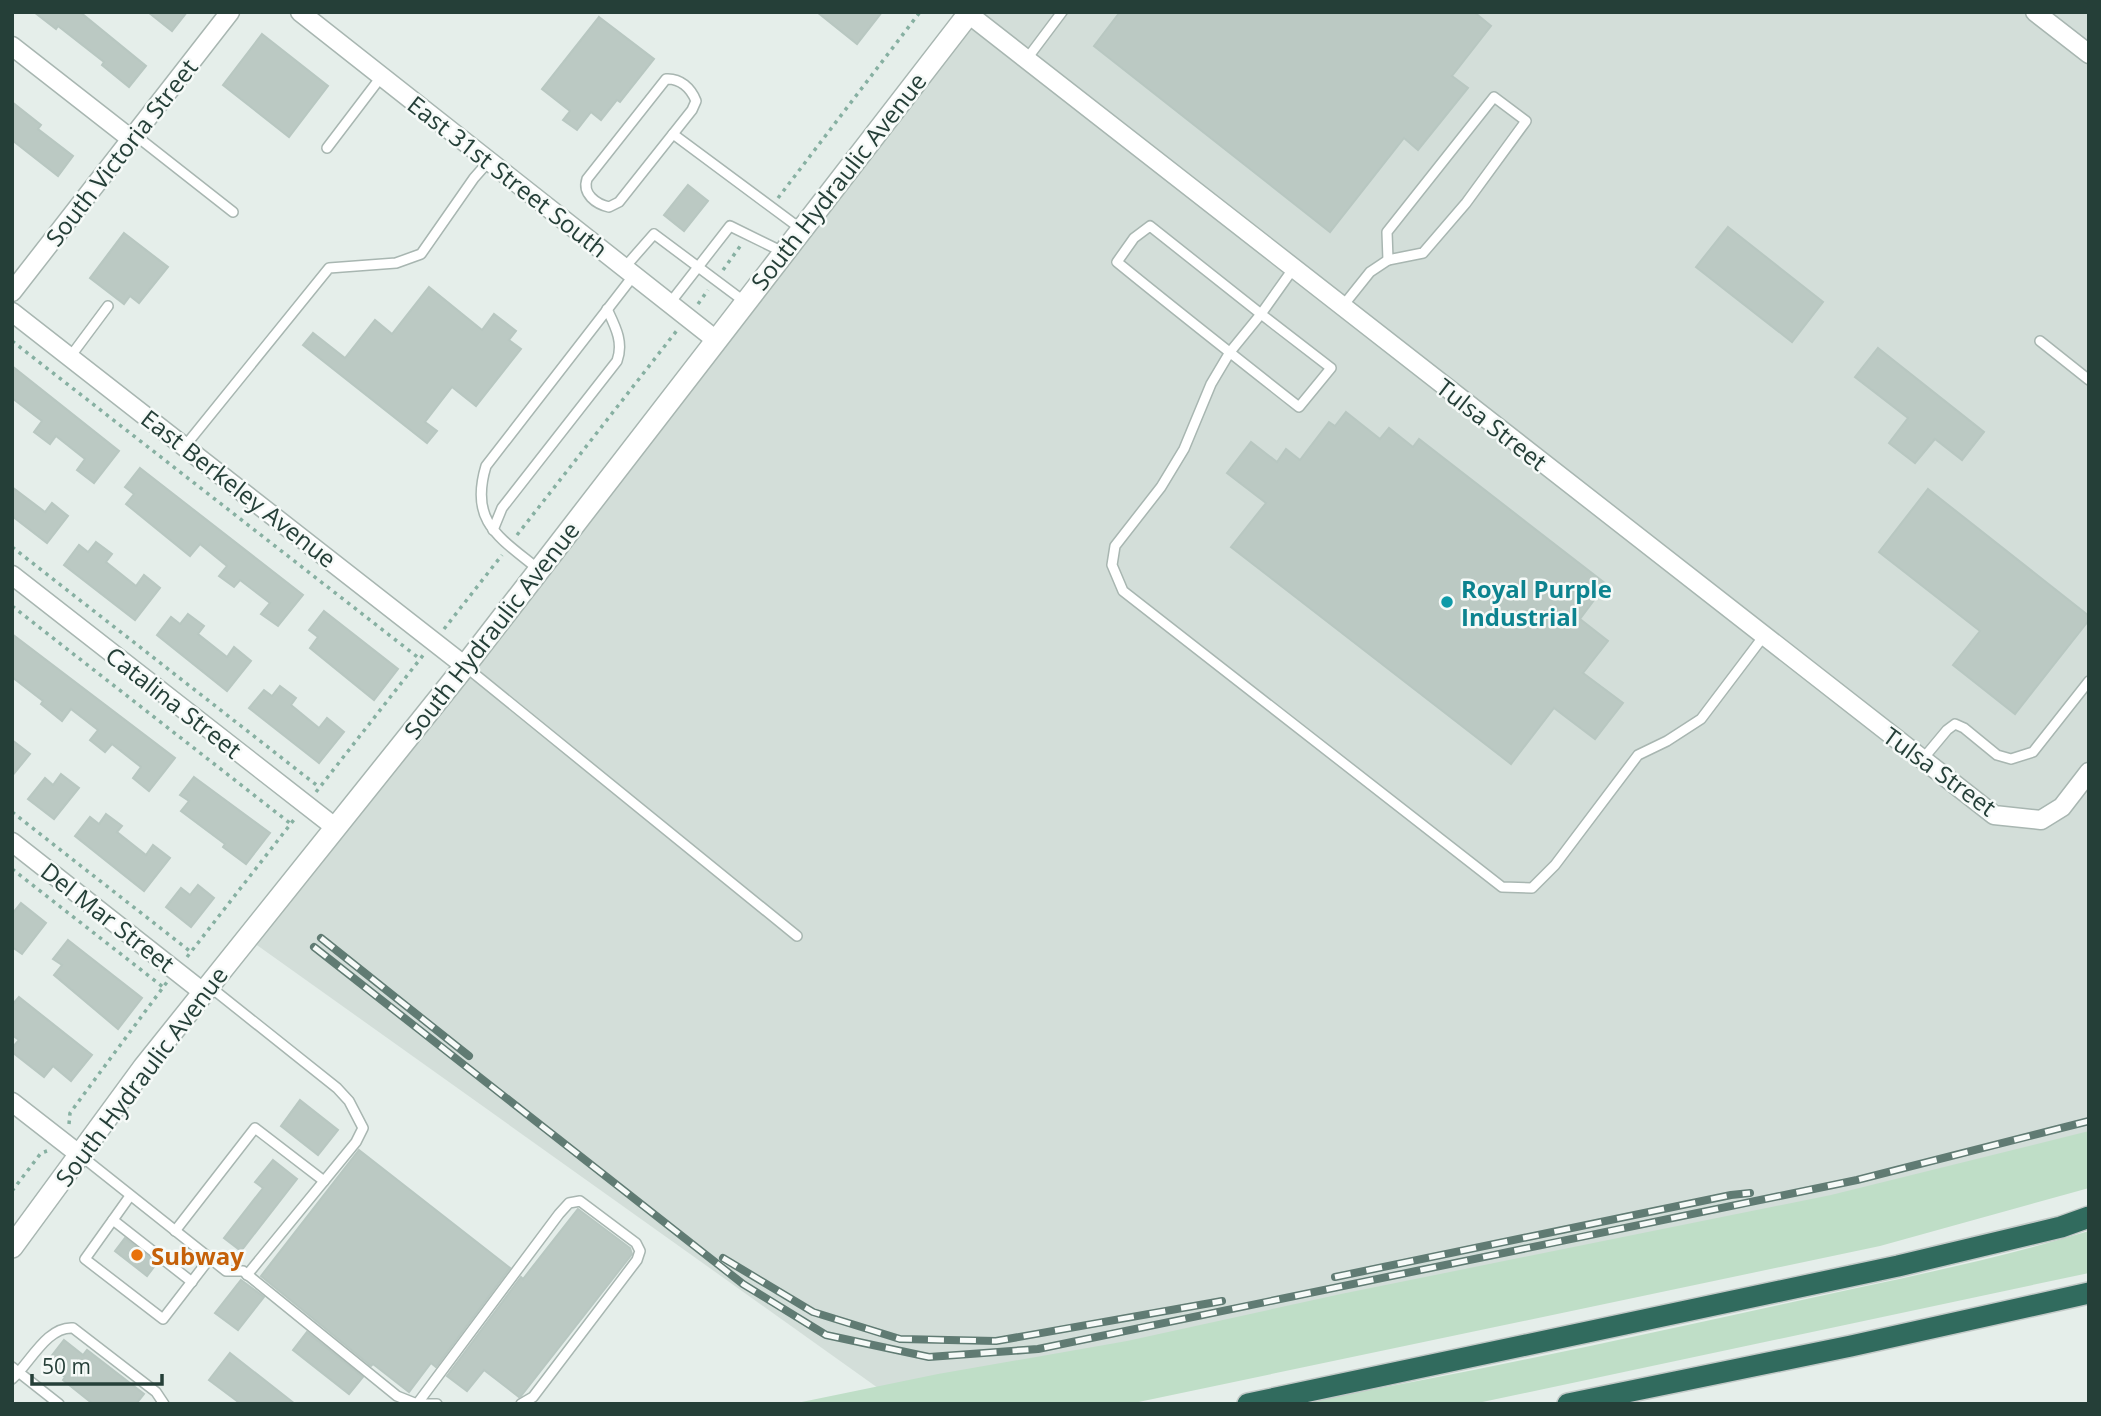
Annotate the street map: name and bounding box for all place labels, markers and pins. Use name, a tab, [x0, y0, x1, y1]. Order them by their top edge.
place label: Royal Purple Industrial	[1461, 572, 1612, 633]
marker: Royal Purple Industrial	[1439, 594, 1455, 610]
place label: Subway	[151, 1239, 244, 1272]
marker: Subway	[129, 1247, 145, 1263]

